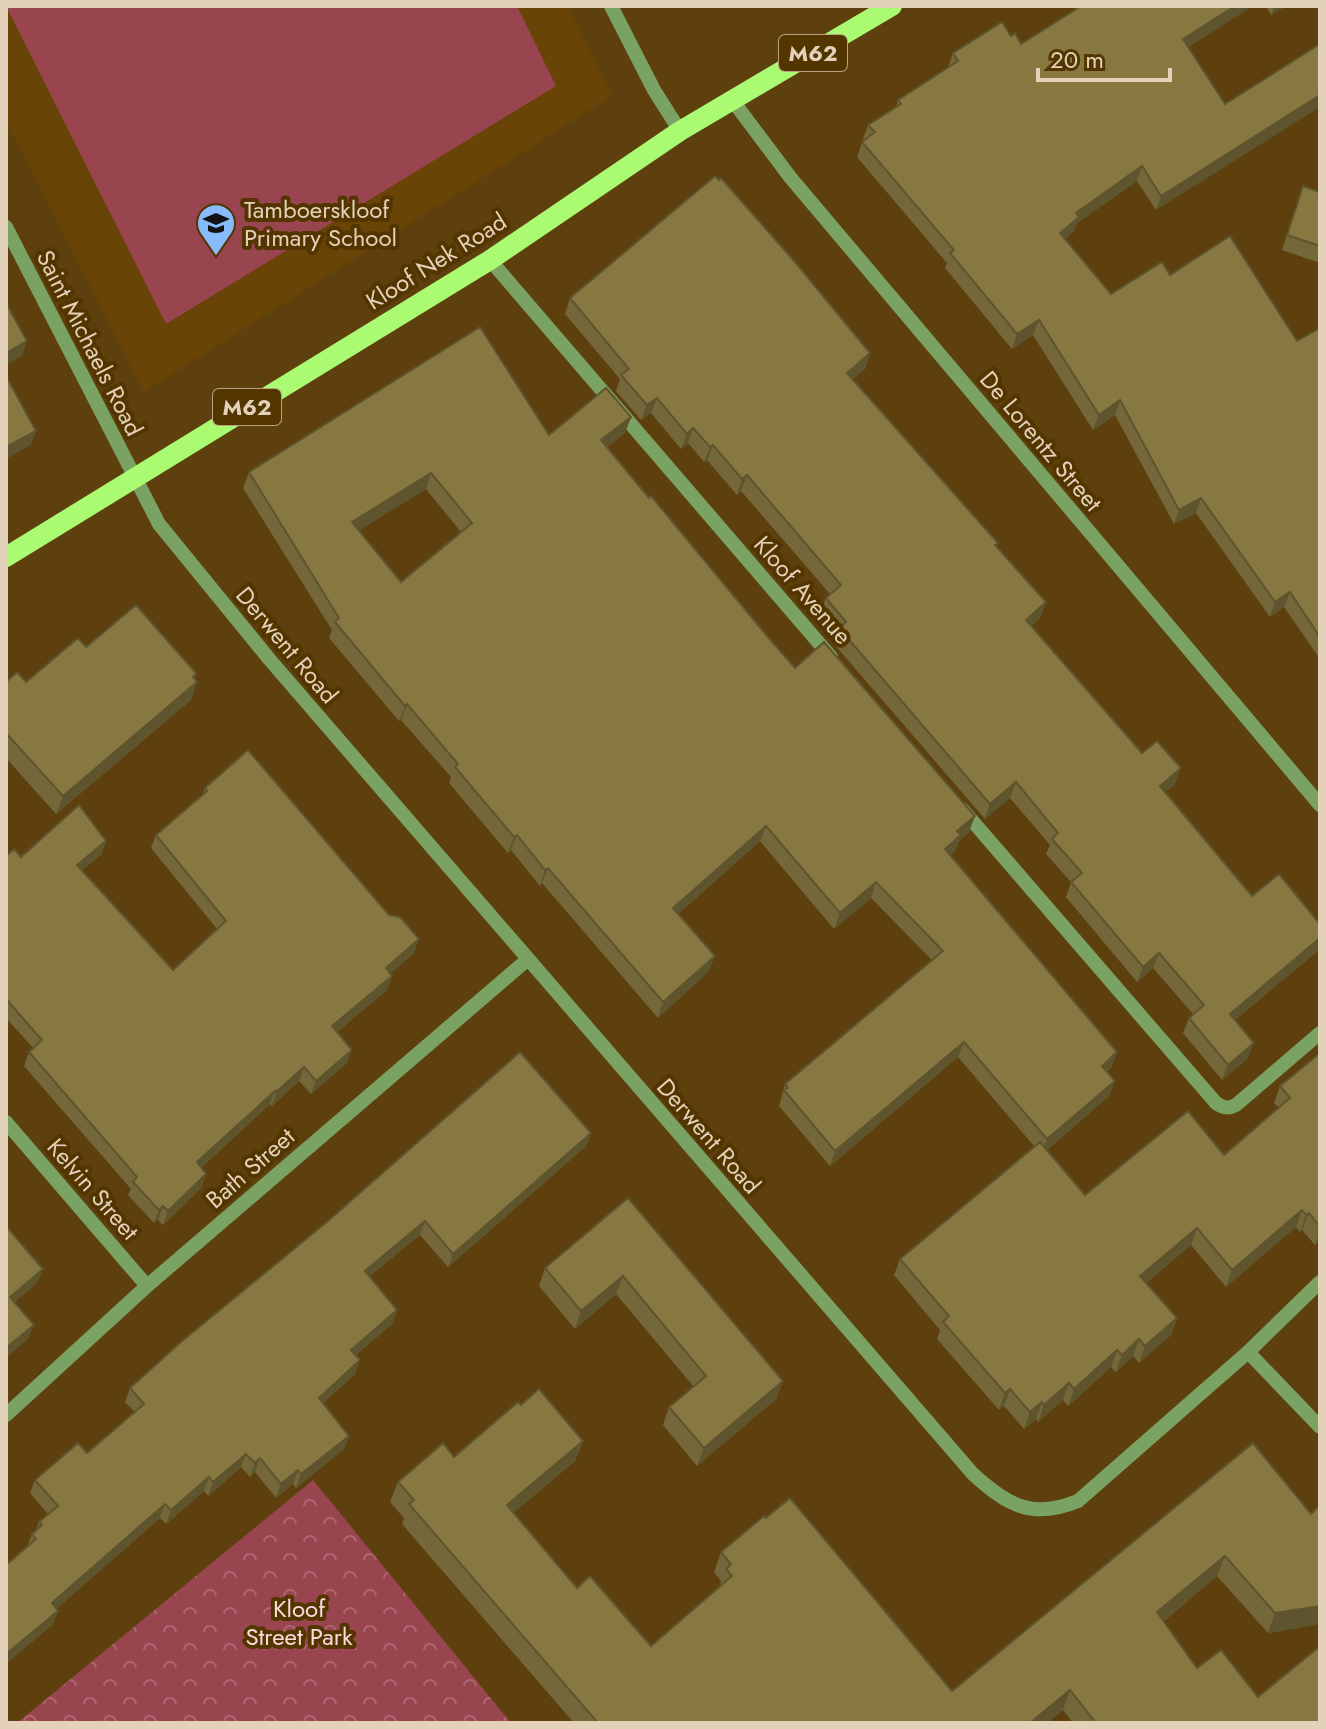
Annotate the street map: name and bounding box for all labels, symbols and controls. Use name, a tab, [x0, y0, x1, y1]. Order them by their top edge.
scale bar	[1038, 32, 1170, 82]
road number: M62	[779, 35, 847, 71]
text: 20 m	[1050, 42, 1104, 77]
place label: Tamboerskloof Primary School	[244, 192, 397, 255]
school or university icon: Tamboerskloof Primary School	[195, 202, 237, 257]
street label: Kloof Nek Road	[359, 204, 513, 318]
street label: Saint Michaels Road	[28, 244, 152, 442]
street label: De Lorentz Street	[972, 363, 1110, 519]
road number: M62	[213, 389, 281, 425]
street label: Kloof Avenue	[746, 528, 860, 652]
street label: Derwent Road	[228, 579, 346, 711]
street label: Derwent Road	[649, 1070, 769, 1202]
street label: Bath Street	[198, 1119, 302, 1217]
street label: Kelvin Street	[39, 1131, 147, 1248]
park label: Kloof Street Park	[245, 1591, 353, 1654]

